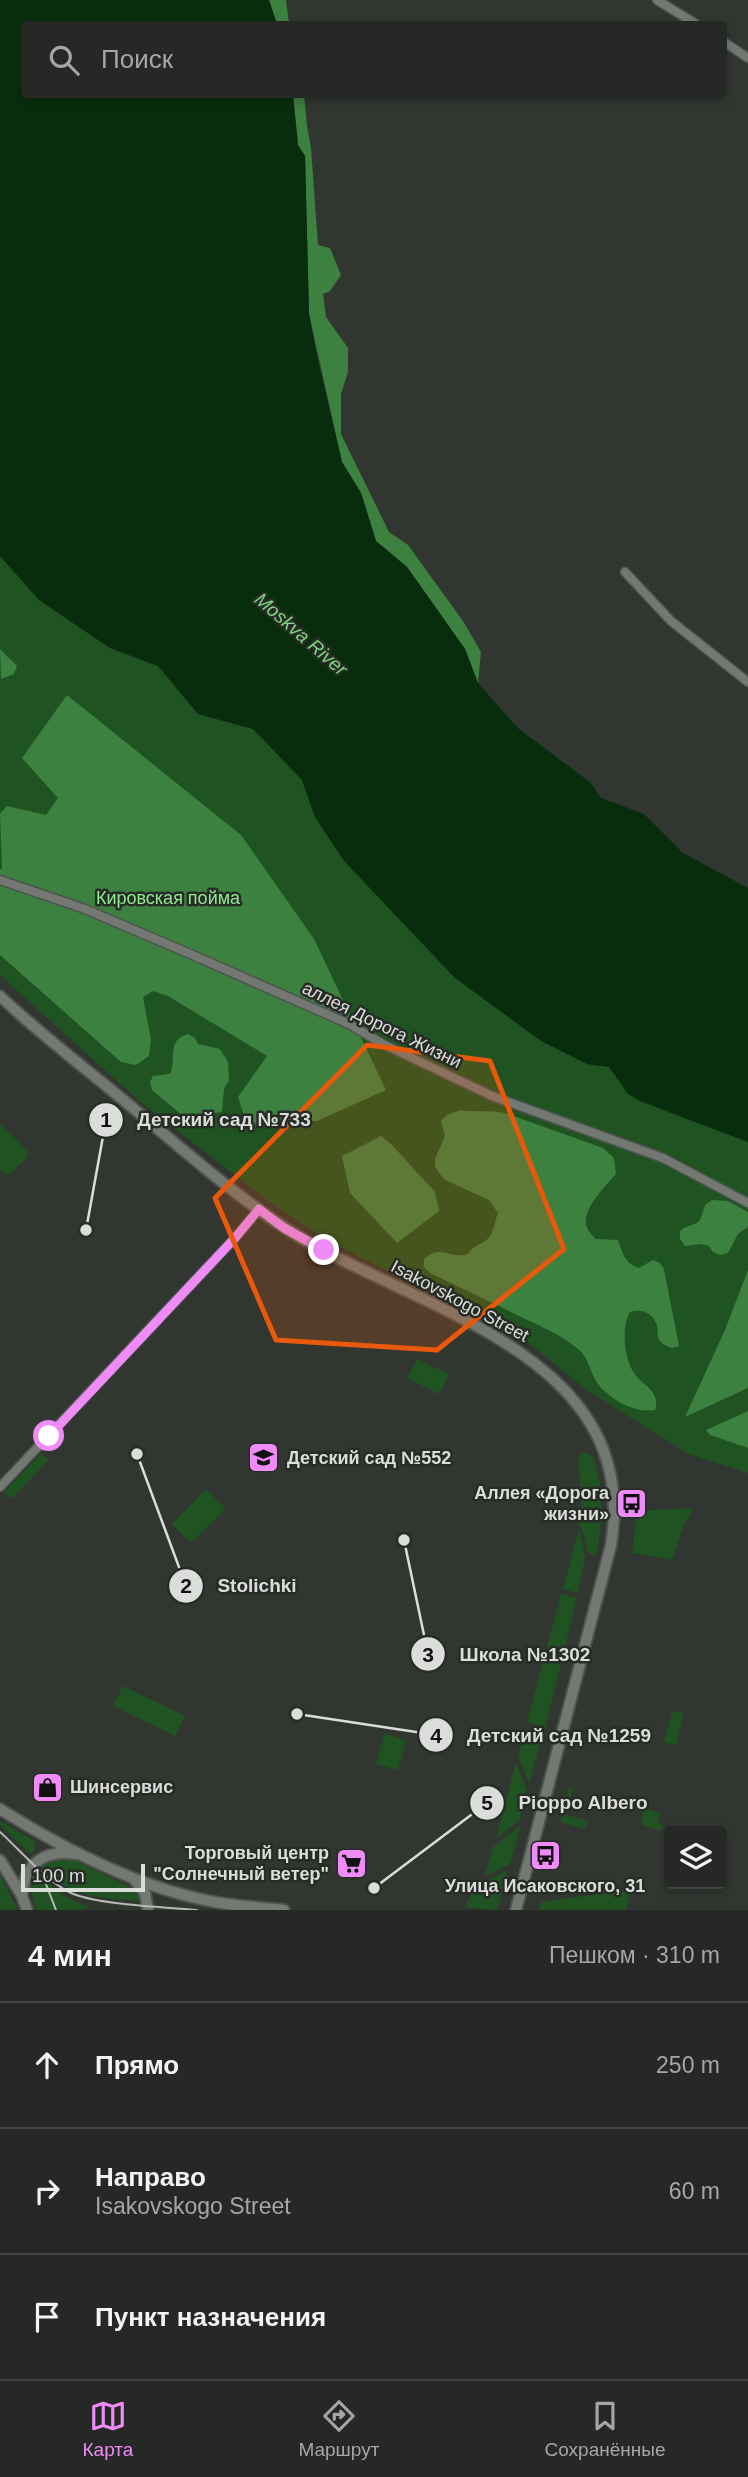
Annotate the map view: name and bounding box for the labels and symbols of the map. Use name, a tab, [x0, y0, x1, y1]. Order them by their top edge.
water label: Moskva River	[251, 588, 352, 680]
park label: Кировская пойма	[96, 888, 241, 908]
street label: аллея Дорога Жизни	[299, 978, 465, 1072]
callout: Детский сад №733	[89, 1100, 325, 1140]
text: 1	[100, 1108, 112, 1131]
text: Детский сад №733	[137, 1109, 311, 1130]
route end	[308, 1234, 339, 1265]
street label: Isakovskogo Street	[388, 1256, 532, 1346]
route start	[33, 1420, 64, 1451]
school or university icon: Детский сад №552	[247, 1441, 281, 1475]
place label: Детский сад №552	[287, 1448, 451, 1468]
place label: Аллея «Дорога жизни»	[474, 1483, 610, 1524]
bus stop icon: Аллея «Дорога жизни»	[615, 1486, 649, 1520]
callout: Stolichki	[168, 1566, 310, 1606]
text: 2	[180, 1574, 192, 1597]
text: Stolichki	[217, 1575, 297, 1596]
callout: Школа №1302	[410, 1634, 604, 1674]
text: 3	[422, 1643, 434, 1666]
text: Школа №1302	[460, 1644, 590, 1665]
callout: Детский сад №1259	[418, 1715, 665, 1755]
text: 4	[430, 1724, 442, 1747]
text: Детский сад №1259	[467, 1725, 651, 1746]
shop icon: Шинсервис	[30, 1770, 64, 1804]
place label: Шинсервис	[70, 1777, 173, 1797]
callout: Pioppo Albero	[470, 1783, 662, 1823]
text: 5	[481, 1791, 493, 1814]
text: Pioppo Albero	[518, 1792, 648, 1813]
bus stop icon: Улица Исаковского, 31	[528, 1839, 562, 1873]
place label: Торговый центр "Солнечный ветер"	[153, 1843, 329, 1884]
supermarket icon: Торговый центр "Солнечный ветер"	[335, 1846, 369, 1880]
scale bar	[21, 1861, 145, 1893]
place label: Улица Исаковского, 31	[445, 1876, 645, 1896]

